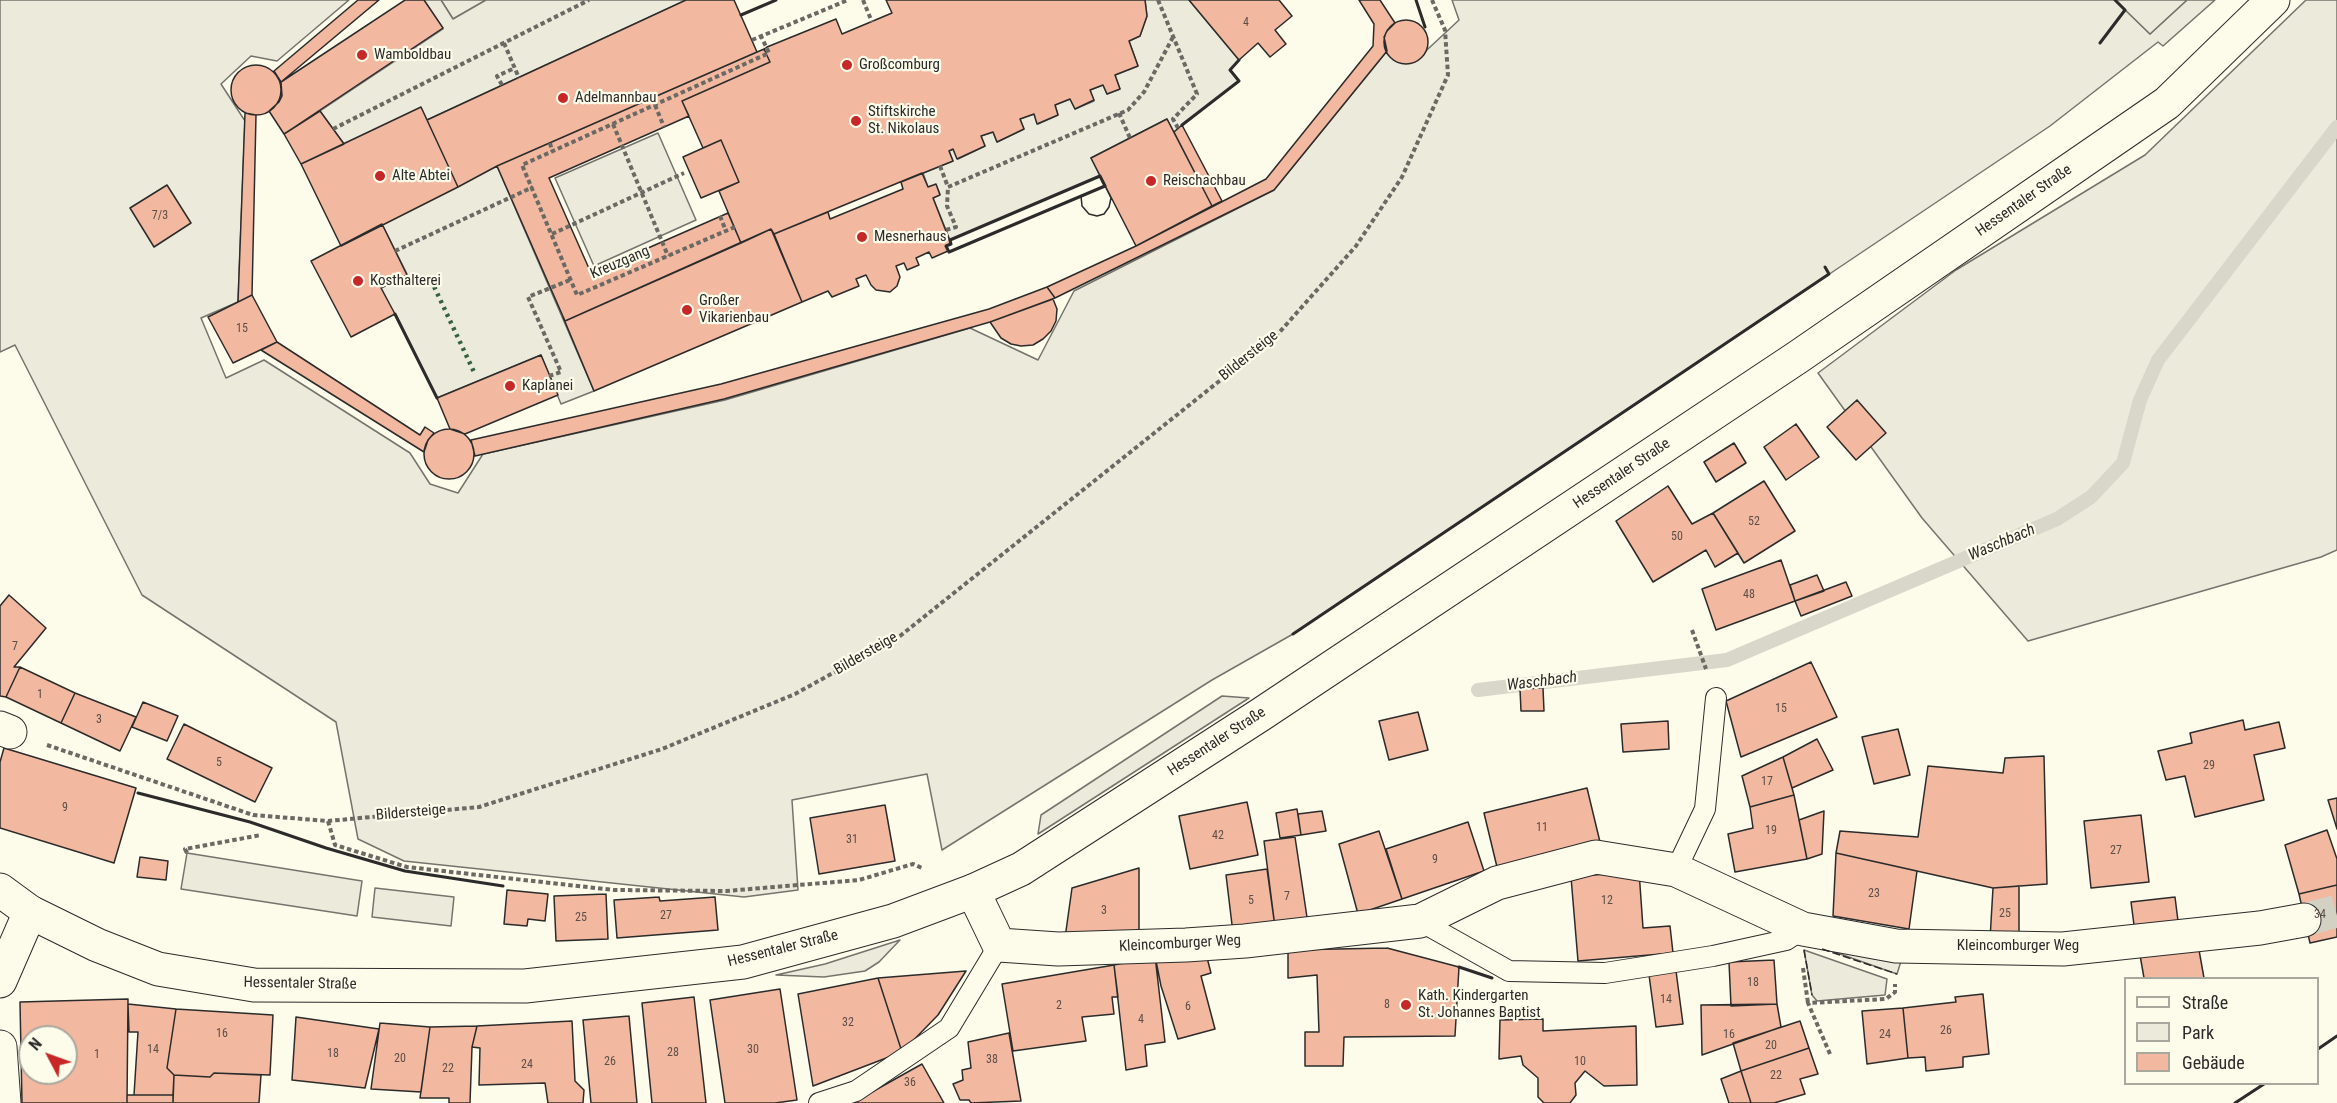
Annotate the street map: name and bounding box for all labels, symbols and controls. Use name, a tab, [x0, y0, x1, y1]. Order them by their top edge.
house number: 4	[1243, 16, 1249, 30]
place label: Wamboldbau	[374, 46, 451, 64]
marker: Wamboldbau	[355, 48, 369, 62]
place label: Großcomburg	[859, 56, 940, 74]
marker: Großcomburg	[840, 58, 854, 72]
place label: Adelmannbau	[575, 89, 656, 107]
marker: Adelmannbau	[556, 91, 570, 105]
place label: Stiftskirche St. Nikolaus	[868, 103, 939, 138]
marker: Stiftskirche St. Nikolaus	[849, 114, 863, 128]
street label: Hessentaler Straße	[1973, 161, 2075, 241]
place label: Alte Abtei	[392, 167, 450, 185]
marker: Alte Abtei	[373, 169, 387, 183]
place label: Reischachbau	[1163, 172, 1246, 190]
marker: Reischachbau	[1144, 174, 1158, 188]
house number: 7/3	[152, 209, 168, 223]
place label: Mesnerhaus	[874, 228, 947, 246]
marker: Mesnerhaus	[855, 230, 869, 244]
street label: Kreuzgang	[588, 242, 652, 284]
place label: Kosthalterei	[370, 272, 441, 290]
marker: Kosthalterei	[351, 274, 365, 288]
place label: Großer Vikarienbau	[699, 292, 769, 327]
marker: Großer Vikarienbau	[680, 303, 694, 317]
house number: 15	[236, 322, 248, 336]
street label: Bildersteige	[1216, 327, 1282, 385]
place label: Kaplanei	[522, 377, 573, 395]
marker: Kaplanei	[503, 379, 517, 393]
street label: Hessentaler Straße	[1570, 435, 1674, 513]
house number: 52	[1748, 515, 1760, 529]
water label: Waschbach	[1966, 520, 2038, 566]
house number: 50	[1671, 530, 1683, 544]
house number: 48	[1743, 588, 1755, 602]
street label: Bildersteige	[831, 629, 901, 679]
house number: 7	[12, 640, 18, 654]
water label: Waschbach	[1506, 668, 1578, 696]
house number: 1	[37, 688, 43, 702]
house number: 15	[1775, 702, 1787, 716]
street label: Hessentaler Straße	[1165, 704, 1269, 780]
house number: 3	[96, 713, 102, 727]
house number: 5	[216, 756, 222, 770]
house number: 29	[2203, 759, 2215, 773]
house number: 17	[1761, 775, 1773, 789]
house number: 9	[62, 801, 68, 815]
street label: Bildersteige	[375, 801, 447, 825]
house number: 11	[1536, 821, 1548, 835]
house number: 19	[1765, 824, 1777, 838]
house number: 42	[1212, 829, 1224, 843]
house number: 31	[846, 833, 858, 847]
house number: 27	[2110, 844, 2122, 858]
house number: 9	[1432, 853, 1438, 867]
house number: 23	[1868, 887, 1880, 901]
house number: 7	[1284, 890, 1290, 904]
house number: 5	[1248, 894, 1254, 908]
house number: 12	[1601, 894, 1613, 908]
house number: 3	[1101, 904, 1107, 918]
house number: 25	[1999, 907, 2011, 921]
house number: 34	[2314, 908, 2326, 922]
house number: 27	[660, 909, 672, 923]
house number: 25	[575, 911, 587, 925]
street label: Hessentaler Straße	[726, 927, 840, 971]
street label: Kleincomburger Weg	[1118, 932, 1242, 956]
street label: Kleincomburger Weg	[1957, 937, 2079, 955]
street label: Hessentaler Straße	[243, 974, 357, 994]
house number: 18	[1747, 976, 1759, 990]
legend	[2124, 977, 2319, 1085]
place label: Kath. Kindergarten St. Johannes Baptist	[1418, 987, 1541, 1022]
text: Straße	[2182, 992, 2228, 1013]
house number: 14	[1660, 993, 1672, 1007]
house number: 8	[1384, 998, 1390, 1012]
marker: Kath. Kindergarten St. Johannes Baptist	[1399, 998, 1413, 1012]
house number: 2	[1056, 999, 1062, 1013]
house number: 6	[1185, 1000, 1191, 1014]
house number: 4	[1138, 1013, 1144, 1027]
house number: 32	[842, 1016, 854, 1030]
text: Park	[2182, 1022, 2214, 1043]
house number: 26	[1940, 1024, 1952, 1038]
north arrow	[18, 1025, 78, 1085]
house number: 16	[216, 1027, 228, 1041]
house number: 16	[1723, 1028, 1735, 1042]
house number: 24	[1879, 1028, 1891, 1042]
text: N	[25, 1034, 46, 1054]
house number: 20	[1765, 1039, 1777, 1053]
house number: 14	[147, 1043, 159, 1057]
house number: 30	[747, 1043, 759, 1057]
house number: 28	[667, 1046, 679, 1060]
house number: 18	[327, 1047, 339, 1061]
house number: 1	[94, 1048, 100, 1062]
house number: 20	[394, 1052, 406, 1066]
text: Gebäude	[2182, 1052, 2245, 1073]
house number: 38	[986, 1053, 998, 1067]
house number: 26	[604, 1055, 616, 1069]
house number: 10	[1574, 1055, 1586, 1069]
house number: 24	[521, 1058, 533, 1072]
house number: 22	[442, 1062, 454, 1076]
house number: 22	[1770, 1069, 1782, 1083]
house number: 36	[904, 1076, 916, 1090]

